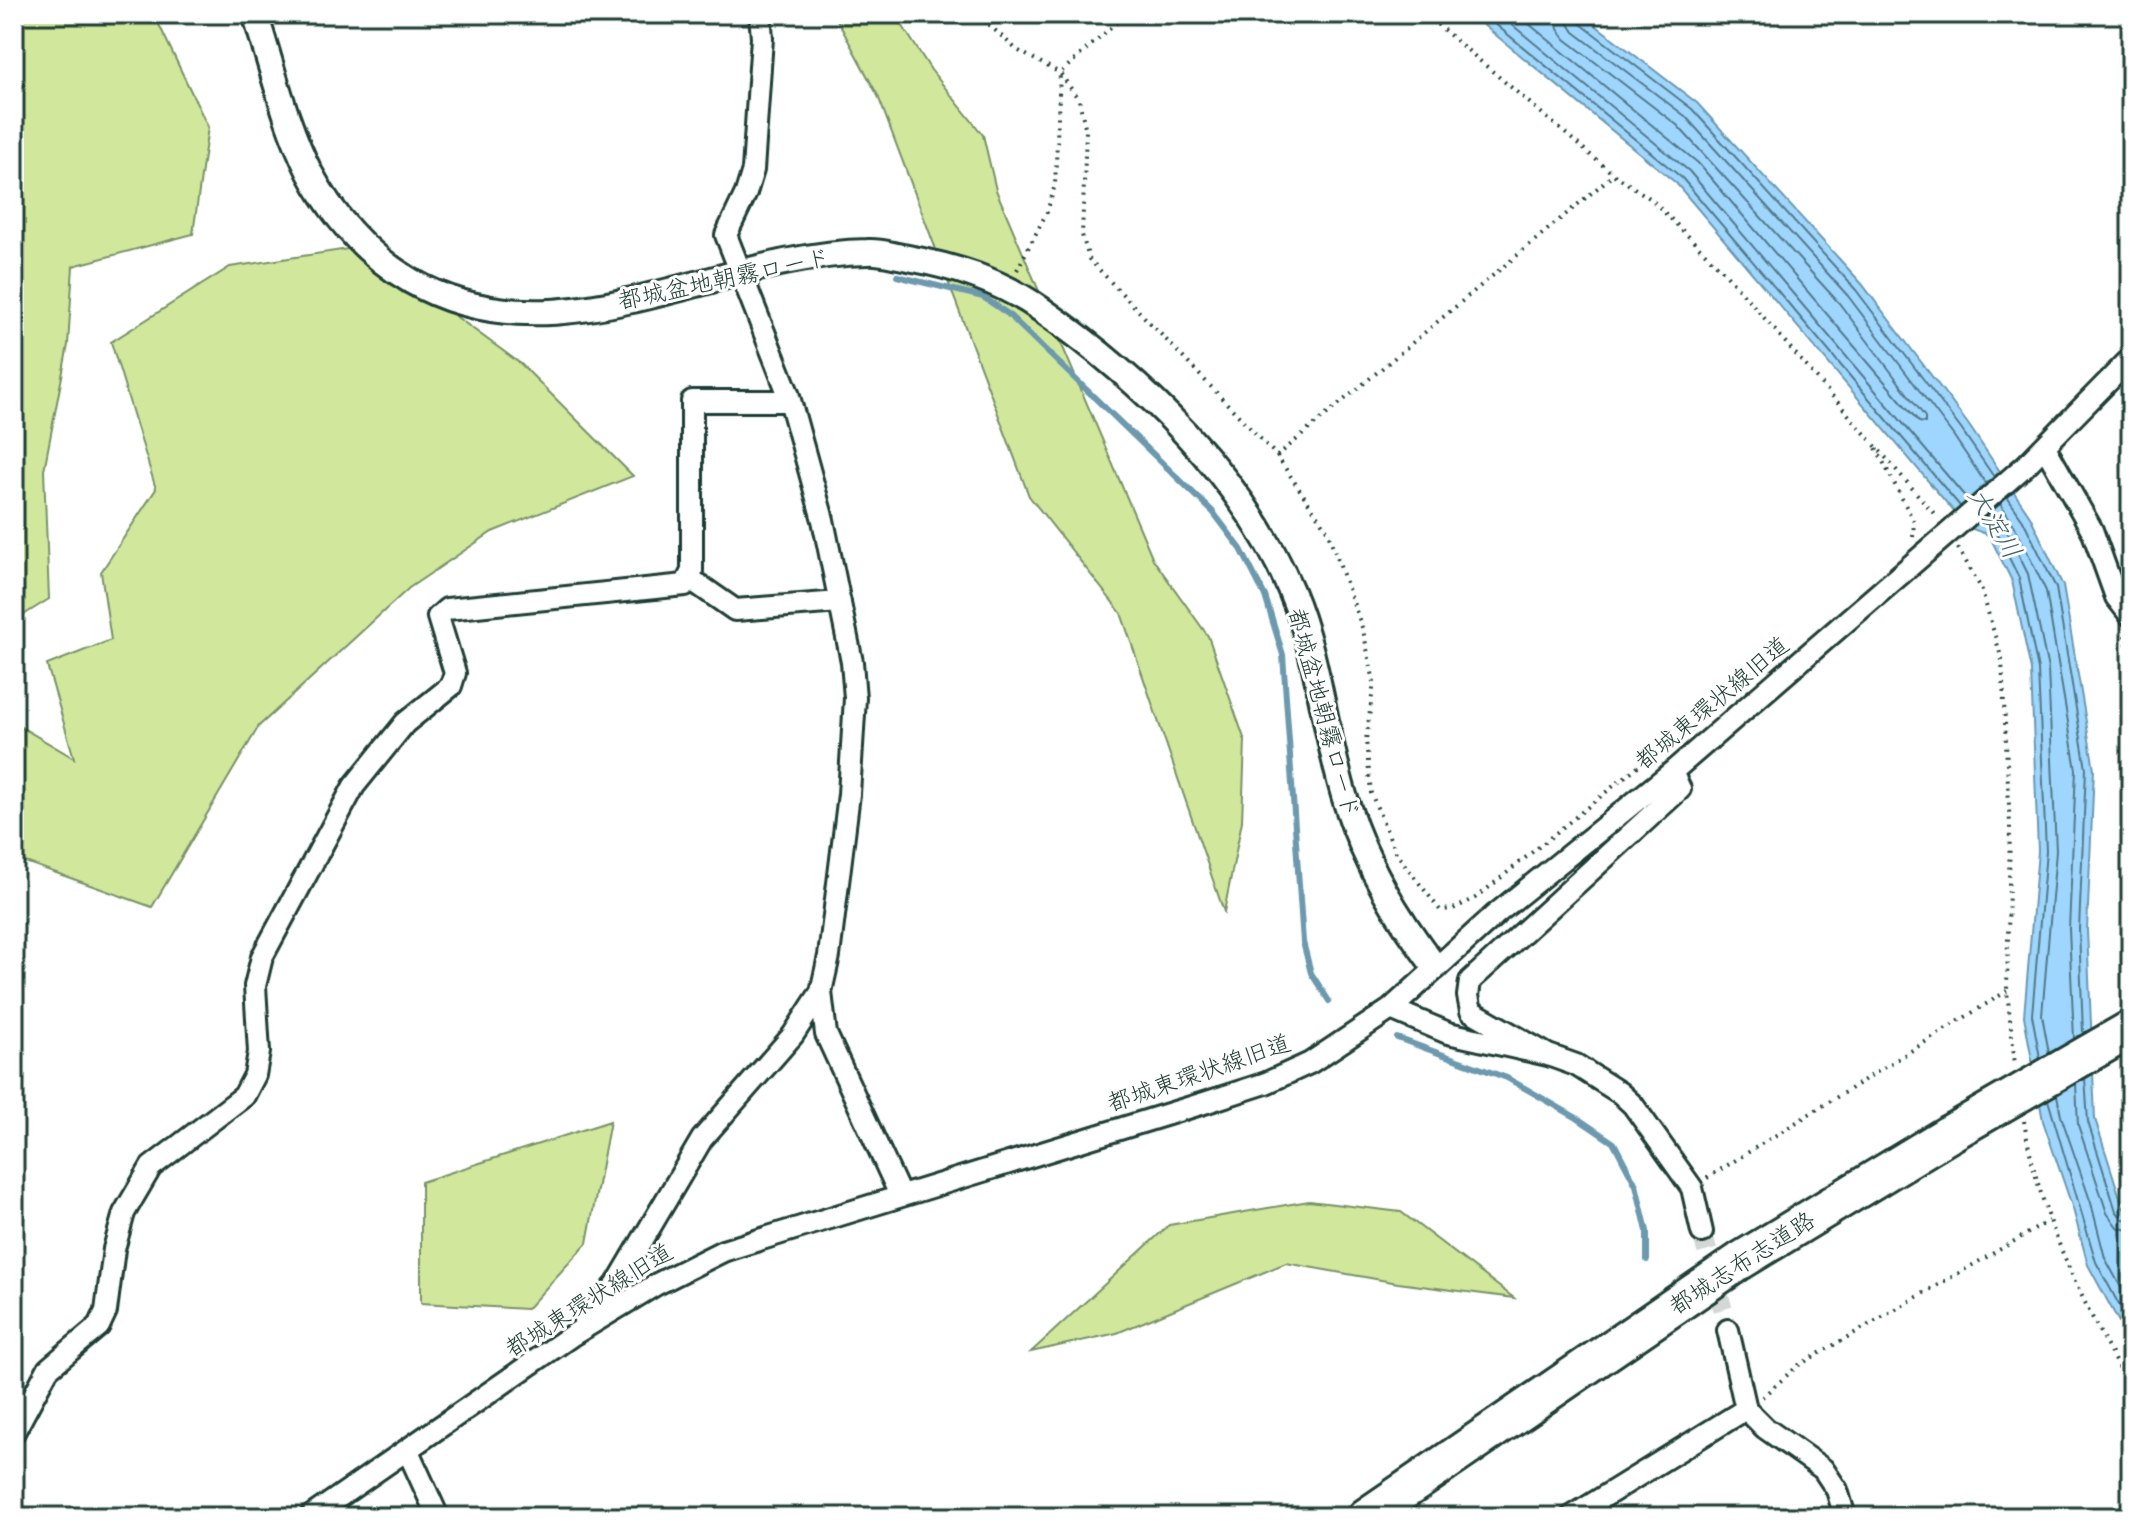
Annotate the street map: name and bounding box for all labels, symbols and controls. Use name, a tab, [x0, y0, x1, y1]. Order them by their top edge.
street label: 都城盆地朝霧ロード	[615, 241, 833, 315]
water label: 大淀川	[1961, 481, 2030, 565]
street label: 都城盆地朝霧ロード	[1283, 605, 1367, 821]
street label: 都城東環状線旧道	[1628, 629, 1795, 775]
street label: 都城東環状線旧道	[1103, 1027, 1294, 1117]
street label: 都城志布志道路	[1663, 1204, 1820, 1320]
street label: 都城東環状線旧道	[499, 1236, 678, 1363]

